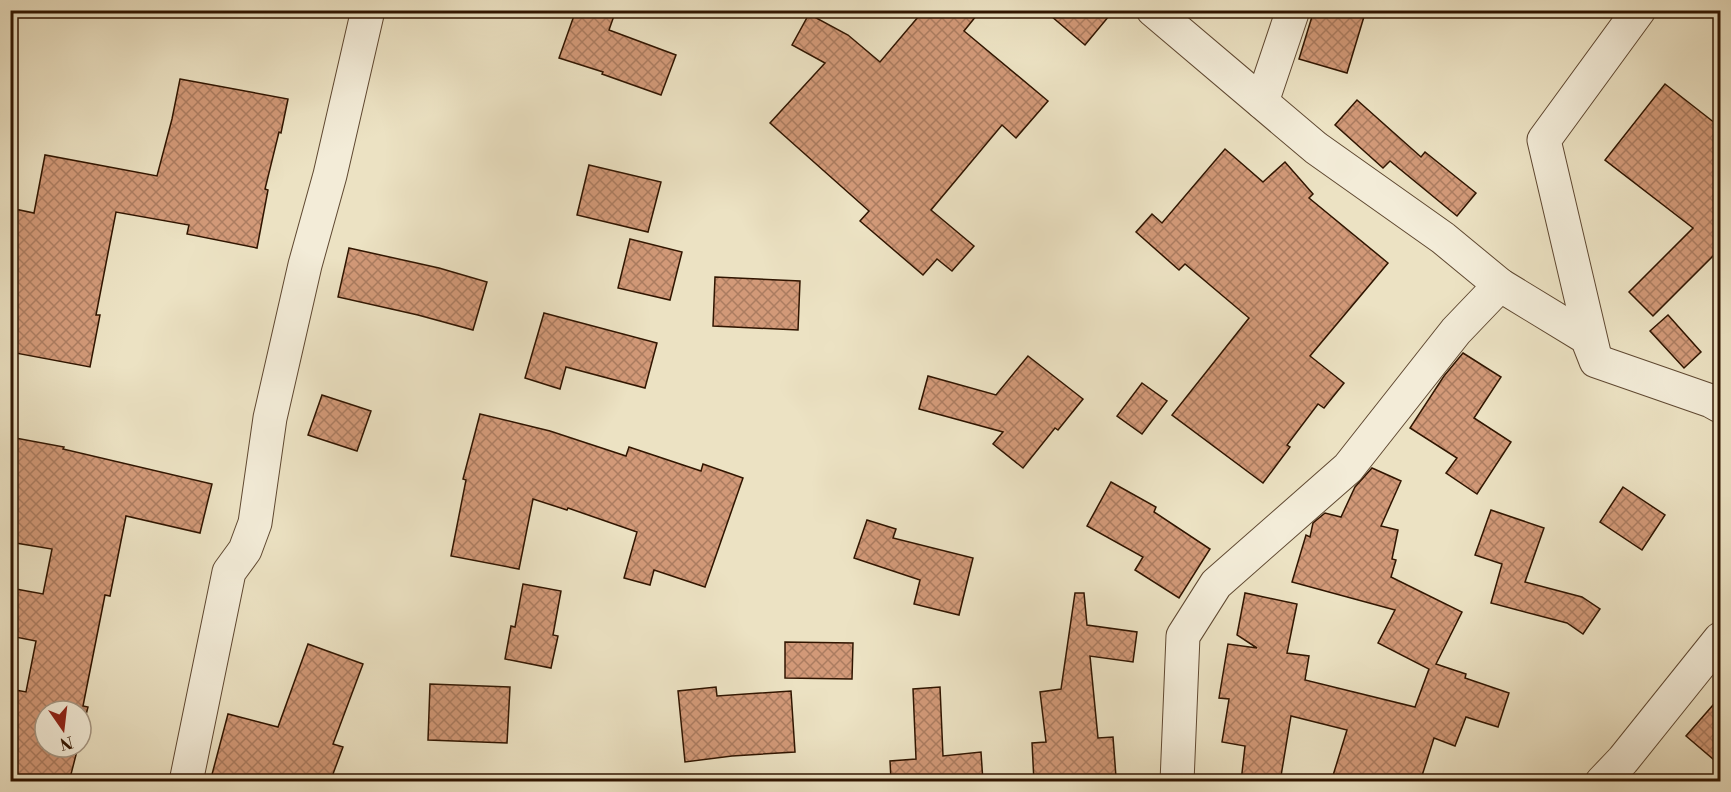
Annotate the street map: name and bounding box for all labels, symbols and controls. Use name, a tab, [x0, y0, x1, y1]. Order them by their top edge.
north arrow	[33, 699, 93, 759]
text: N	[57, 731, 75, 754]

